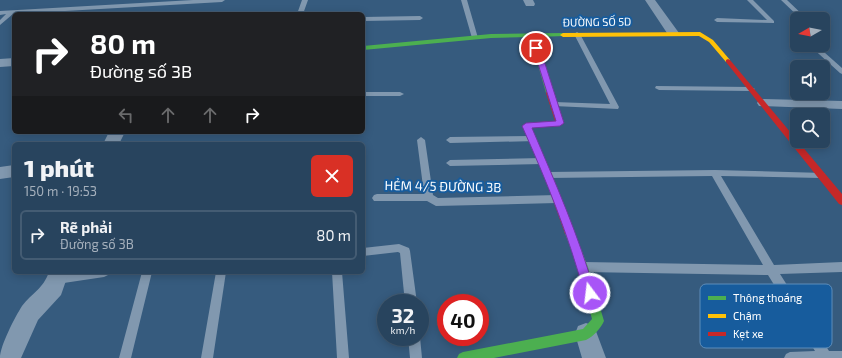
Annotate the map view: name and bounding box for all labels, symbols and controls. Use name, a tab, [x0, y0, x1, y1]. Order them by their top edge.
street label: ĐƯỜNG SỐ 5D	[563, 12, 631, 29]
north arrow	[790, 12, 830, 52]
map controls	[790, 12, 830, 148]
text: 80 m	[90, 26, 156, 60]
icon: right	[24, 28, 76, 80]
pin	[519, 31, 553, 65]
icon: arrive	[525, 37, 547, 59]
text: Đường số 3B	[90, 60, 192, 82]
button: sound	[790, 60, 830, 100]
icon: left	[115, 104, 137, 126]
icon: ahead	[157, 104, 179, 126]
icon: ahead	[199, 104, 221, 126]
icon: right	[241, 104, 263, 126]
button: search	[790, 108, 830, 148]
text: 1 phút	[24, 153, 94, 182]
button: close	[311, 155, 353, 197]
street label: HẺM 4/5 ĐƯỜNG 3B	[384, 176, 502, 195]
text: 150 m · 19:53	[24, 183, 97, 199]
text: Rẽ phải	[60, 218, 112, 236]
icon: right	[26, 224, 48, 246]
text: 80 m	[316, 226, 351, 244]
text: Đường số 3B	[60, 236, 134, 252]
position arrow	[569, 272, 611, 314]
legend	[700, 284, 832, 348]
text: Thông thoáng	[733, 291, 802, 304]
speed limit sign: 40	[437, 294, 489, 346]
text: 32	[392, 303, 414, 327]
text: Chậm	[733, 309, 761, 323]
text: km/h	[391, 324, 415, 336]
text: Kẹt xe	[733, 327, 764, 341]

